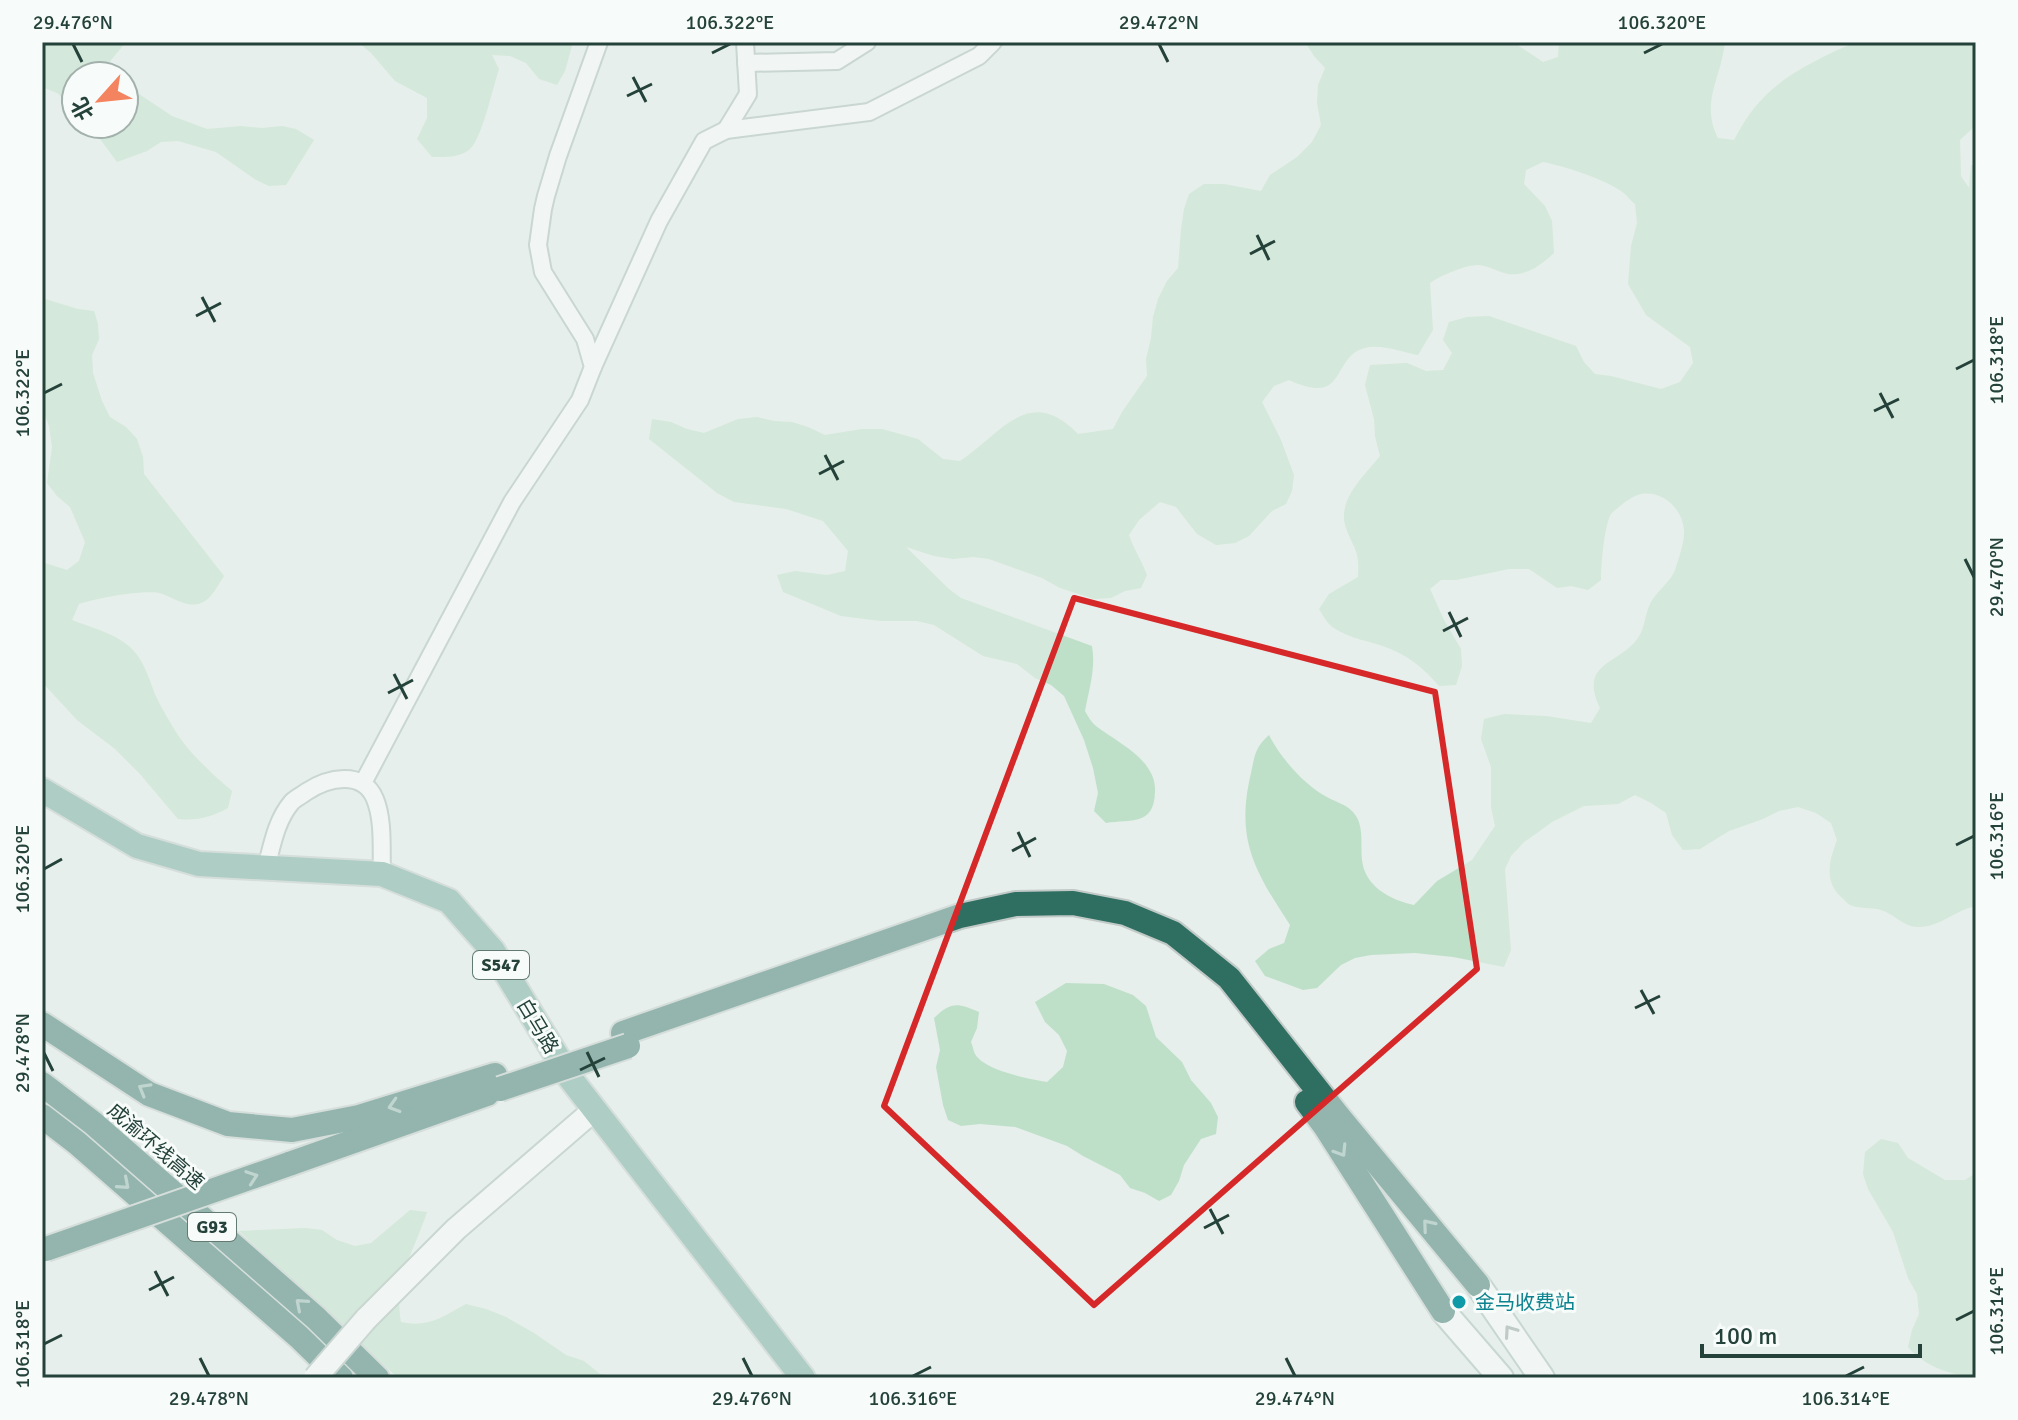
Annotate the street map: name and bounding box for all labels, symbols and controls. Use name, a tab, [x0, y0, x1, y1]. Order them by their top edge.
text: 29.476°N	[33, 10, 113, 35]
text: 106.322°E	[686, 10, 774, 35]
text: 29.472°N	[1119, 10, 1199, 35]
text: 106.320°E	[1618, 10, 1706, 35]
north arrow	[60, 60, 140, 140]
text: 北	[66, 93, 100, 125]
text: 106.318°E	[1984, 316, 2009, 404]
text: 106.322°E	[10, 349, 35, 437]
text: 29.470°N	[1984, 537, 2009, 617]
text: 106.316°E	[1984, 792, 2009, 880]
text: 106.320°E	[10, 825, 35, 913]
road number: S547	[473, 951, 529, 979]
street label: 白马路	[511, 994, 564, 1058]
text: 29.478°N	[10, 1013, 35, 1093]
one-way arrow	[138, 1083, 153, 1099]
one-way arrow	[387, 1097, 401, 1113]
street label: 成渝环线高速	[102, 1098, 209, 1195]
one-way arrow	[1332, 1142, 1347, 1157]
one-way arrow	[244, 1170, 258, 1187]
one-way arrow	[114, 1174, 129, 1189]
road number: G93	[188, 1213, 236, 1241]
one-way arrow	[1423, 1219, 1438, 1234]
text: 106.314°E	[1984, 1267, 2009, 1355]
place label: 金马收费站	[1475, 1290, 1575, 1315]
marker: 金马收费站	[1450, 1293, 1468, 1311]
text: 106.318°E	[10, 1300, 35, 1388]
one-way arrow	[295, 1300, 310, 1314]
scale bar	[1702, 1308, 1920, 1358]
text: 100 m	[1714, 1321, 1777, 1351]
one-way arrow	[1505, 1326, 1520, 1340]
text: 29.478°N	[169, 1386, 249, 1411]
text: 29.476°N	[712, 1386, 792, 1411]
text: 106.316°E	[869, 1386, 957, 1411]
text: 29.474°N	[1255, 1386, 1335, 1411]
text: 106.314°E	[1802, 1386, 1890, 1411]

